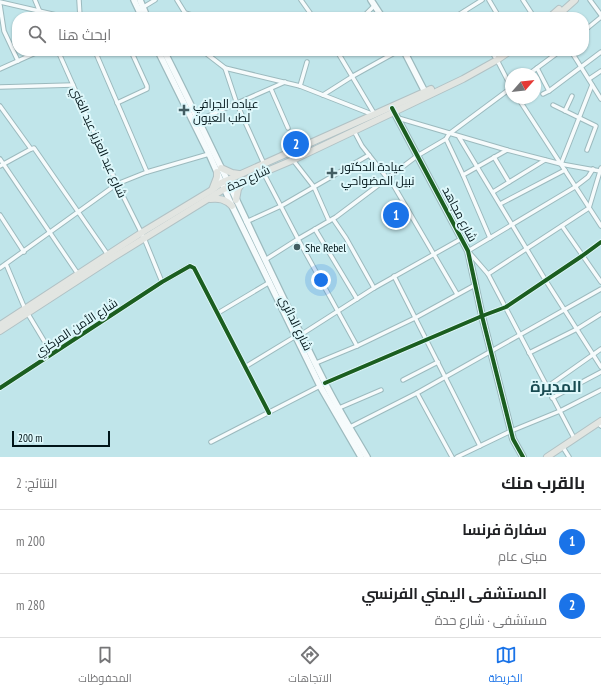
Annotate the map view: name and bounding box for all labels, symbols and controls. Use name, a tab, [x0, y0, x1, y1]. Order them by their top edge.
search box	[12, 12, 589, 56]
icon: search	[26, 23, 48, 45]
text: ابحث هنا	[58, 25, 111, 44]
north arrow	[505, 68, 541, 104]
street label: شارع عبد العزيز عبد الغني	[65, 84, 130, 201]
place label: عياده الجرافي لطب العيون	[193, 96, 259, 125]
marker: عياده الجرافي لطب العيون	[178, 104, 190, 116]
pin: 2	[283, 129, 309, 159]
place label: عيادة الدكتور نبيل المضواحي	[340, 159, 415, 191]
street label: شارع حدة	[224, 162, 272, 195]
marker: عيادة الدكتور نبيل المضواحي	[326, 167, 338, 179]
street label: شارع مجاهد	[438, 184, 481, 245]
pin: 1	[383, 200, 409, 230]
place label: She Rebel	[305, 240, 346, 255]
marker: She Rebel	[292, 242, 302, 252]
your location	[311, 270, 331, 290]
street label: شارع الدائري	[274, 293, 316, 354]
street label: شارع الأمن المركزي	[32, 295, 122, 362]
district label: المديرة	[530, 376, 582, 396]
scale bar	[12, 429, 110, 448]
text: 200 m	[18, 431, 42, 445]
text: بالقرب منك	[501, 472, 585, 494]
text: النتائج: 2	[16, 475, 57, 492]
text: سفارة فرنسا	[462, 520, 547, 539]
text: 200 m	[16, 533, 45, 550]
text: 1	[569, 533, 575, 550]
text: مبنى عام	[498, 548, 547, 565]
text: المستشفى اليمني الفرنسي	[362, 584, 547, 603]
text: 280 m	[16, 597, 45, 614]
text: 2	[569, 597, 575, 614]
text: مستشفى · شارع حدة	[435, 612, 547, 629]
tab: المحفوظات	[78, 644, 132, 688]
tab: الاتجاهات	[288, 644, 332, 688]
tab: الخريطة	[488, 644, 523, 688]

